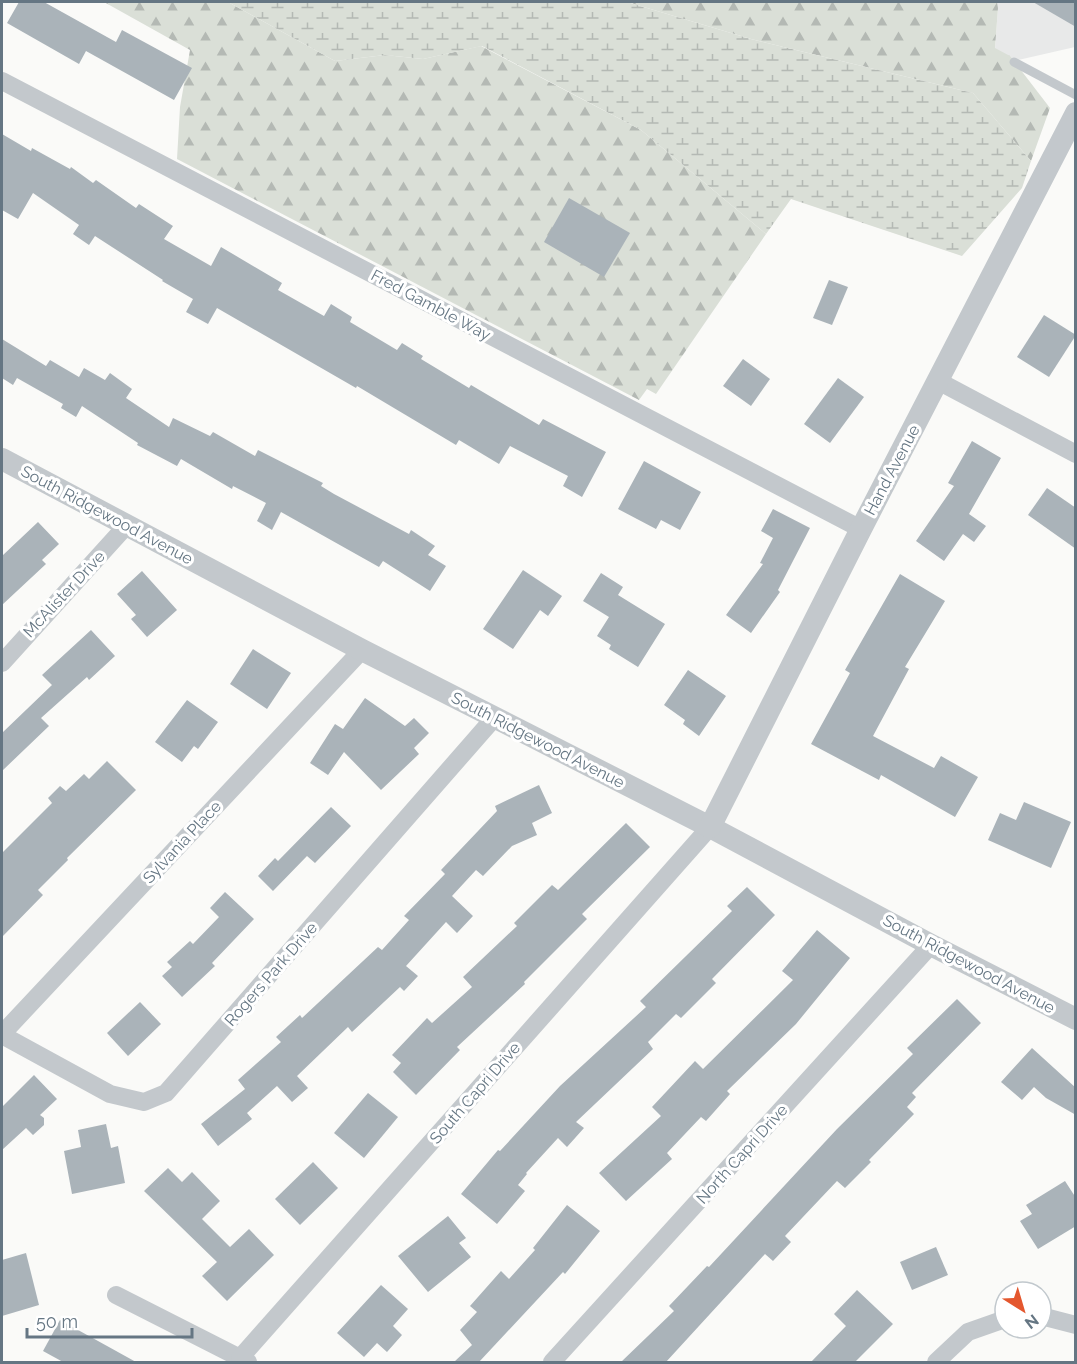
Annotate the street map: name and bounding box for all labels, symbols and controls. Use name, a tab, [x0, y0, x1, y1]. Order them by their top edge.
street label: Fred Gamble Way	[368, 265, 494, 345]
street label: Hand Avenue	[860, 422, 924, 518]
street label: South Ridgewood Avenue	[18, 462, 196, 568]
street label: McAlister Drive	[19, 547, 109, 641]
street label: South Ridgewood Avenue	[448, 688, 628, 792]
street label: Sylvania Place	[139, 797, 225, 887]
street label: South Ridgewood Avenue	[880, 911, 1058, 1017]
street label: Rogers Park Drive	[221, 918, 321, 1030]
street label: South Capri Drive	[426, 1038, 524, 1148]
street label: North Capri Drive	[692, 1100, 792, 1208]
north arrow	[993, 1280, 1053, 1340]
scale bar	[27, 1301, 192, 1339]
text: N	[1021, 1310, 1042, 1333]
text: 50 m	[36, 1311, 78, 1332]

